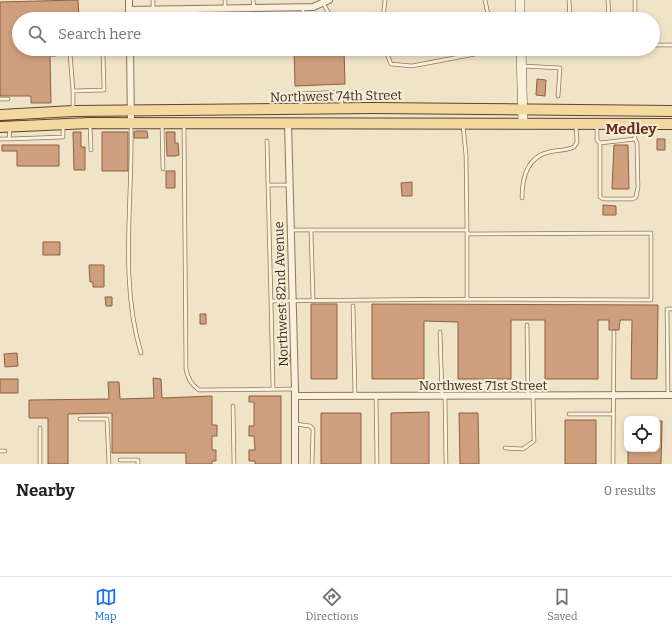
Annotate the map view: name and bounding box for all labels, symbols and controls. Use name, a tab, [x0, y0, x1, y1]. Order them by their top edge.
search box	[12, 12, 660, 56]
icon: search	[26, 23, 48, 45]
text: Search here	[58, 25, 141, 43]
street label: Northwest 74th Street	[270, 87, 403, 105]
district label: Medley	[605, 120, 657, 138]
street label: Northwest 82nd Avenue	[271, 221, 291, 367]
street label: Northwest 71st Street	[419, 378, 548, 393]
map controls	[624, 416, 660, 452]
button: locate	[624, 416, 660, 452]
text: Nearby	[16, 480, 75, 501]
text: 0 results	[604, 483, 656, 498]
tab: Map	[94, 586, 117, 623]
tab: Directions	[306, 586, 358, 623]
tab: Saved	[547, 586, 578, 623]

